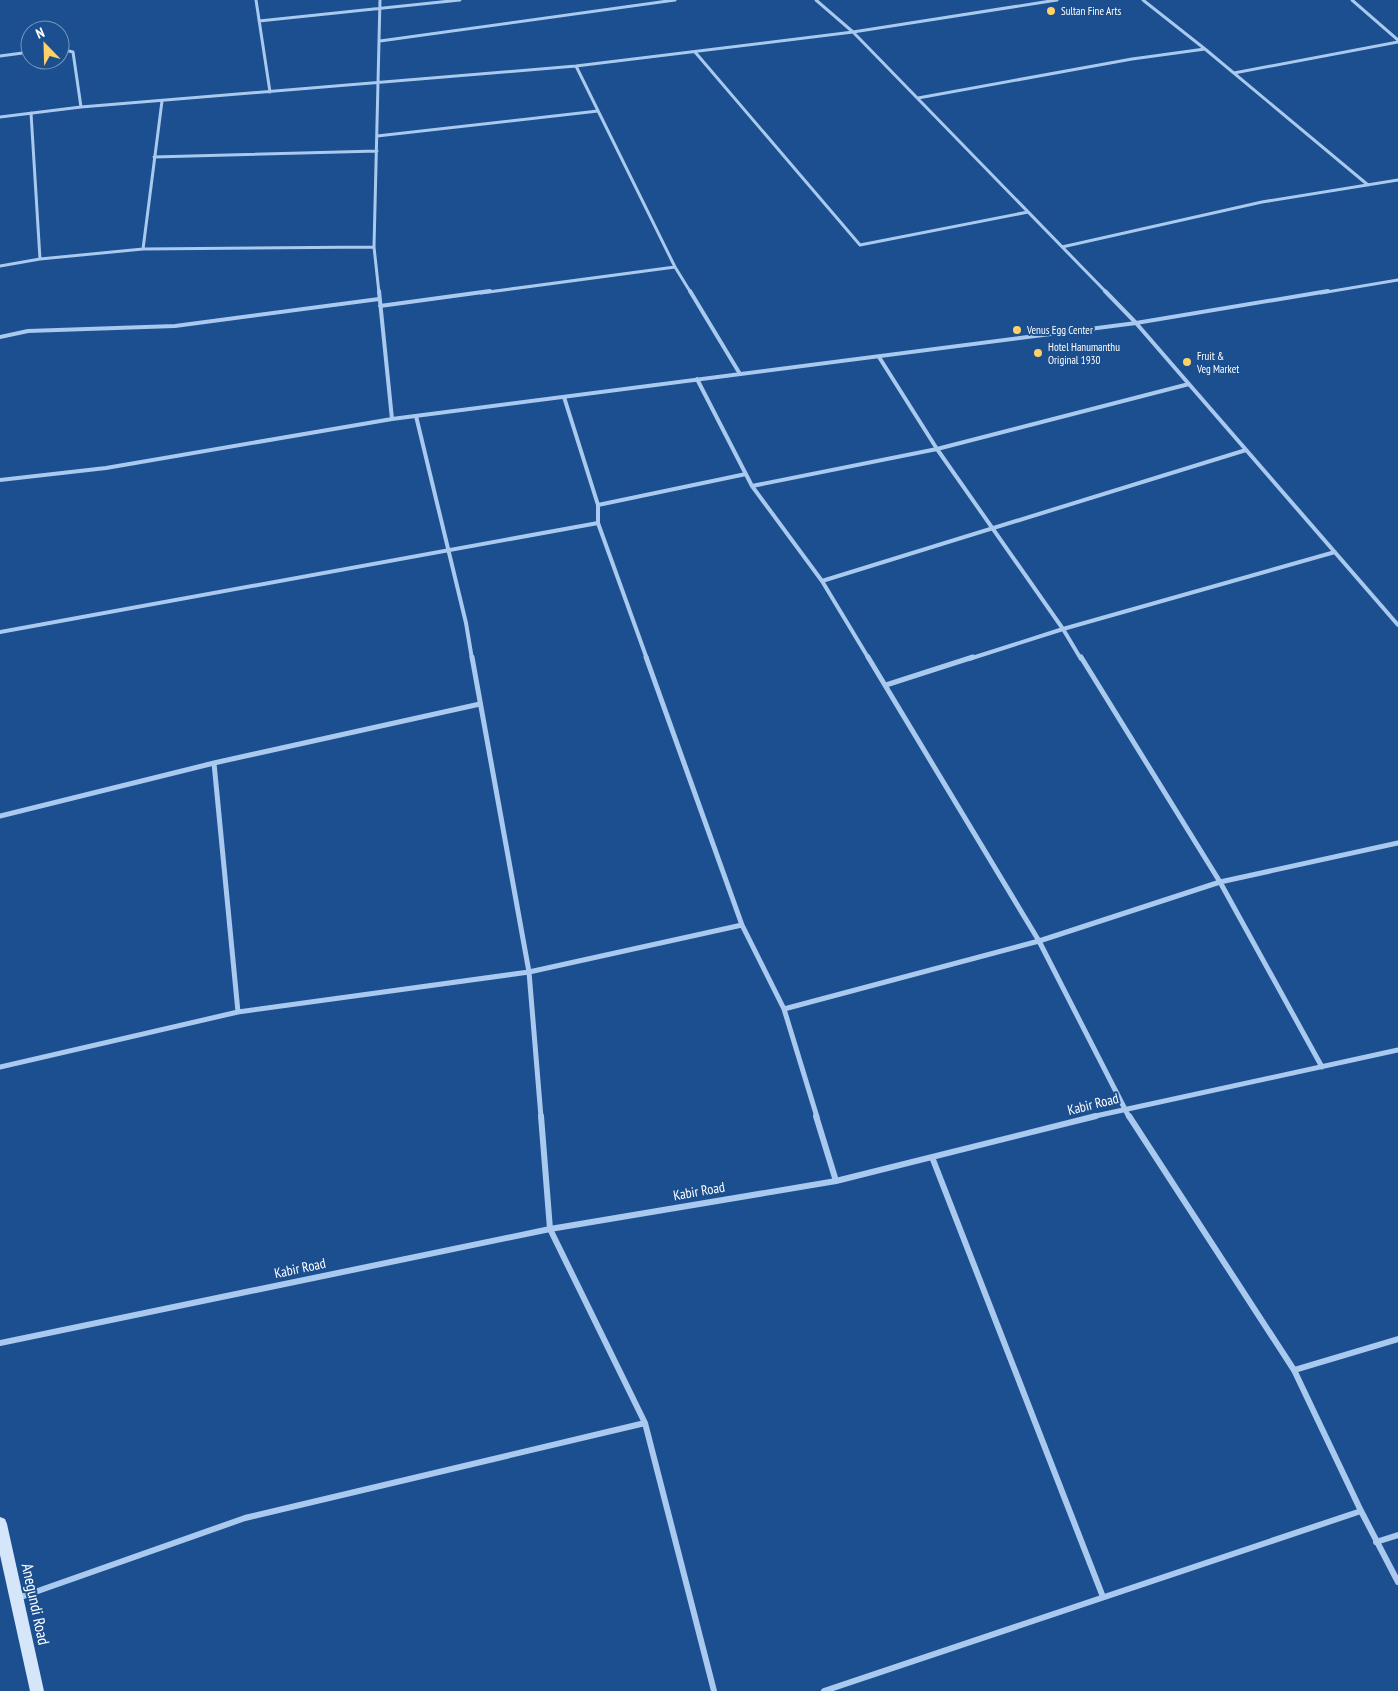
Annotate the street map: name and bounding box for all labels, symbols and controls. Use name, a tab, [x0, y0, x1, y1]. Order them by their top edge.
place label: Sultan Fine Arts	[1061, 4, 1121, 18]
marker: Sultan Fine Arts	[1045, 5, 1057, 17]
north arrow	[20, 20, 70, 70]
text: N	[33, 23, 47, 43]
place label: Venus Egg Center	[1026, 323, 1093, 337]
marker: Venus Egg Center	[1011, 324, 1023, 336]
place label: Hotel Hanumanthu Original 1930	[1048, 340, 1120, 367]
marker: Hotel Hanumanthu Original 1930	[1032, 347, 1044, 359]
place label: Fruit & Veg Market	[1196, 349, 1239, 376]
marker: Fruit & Veg Market	[1181, 356, 1193, 368]
street label: Kabir Road	[1066, 1089, 1120, 1119]
street label: Kabir Road	[672, 1178, 726, 1204]
street label: Kabir Road	[273, 1254, 327, 1282]
street label: Anegundi Road	[18, 1561, 54, 1647]

